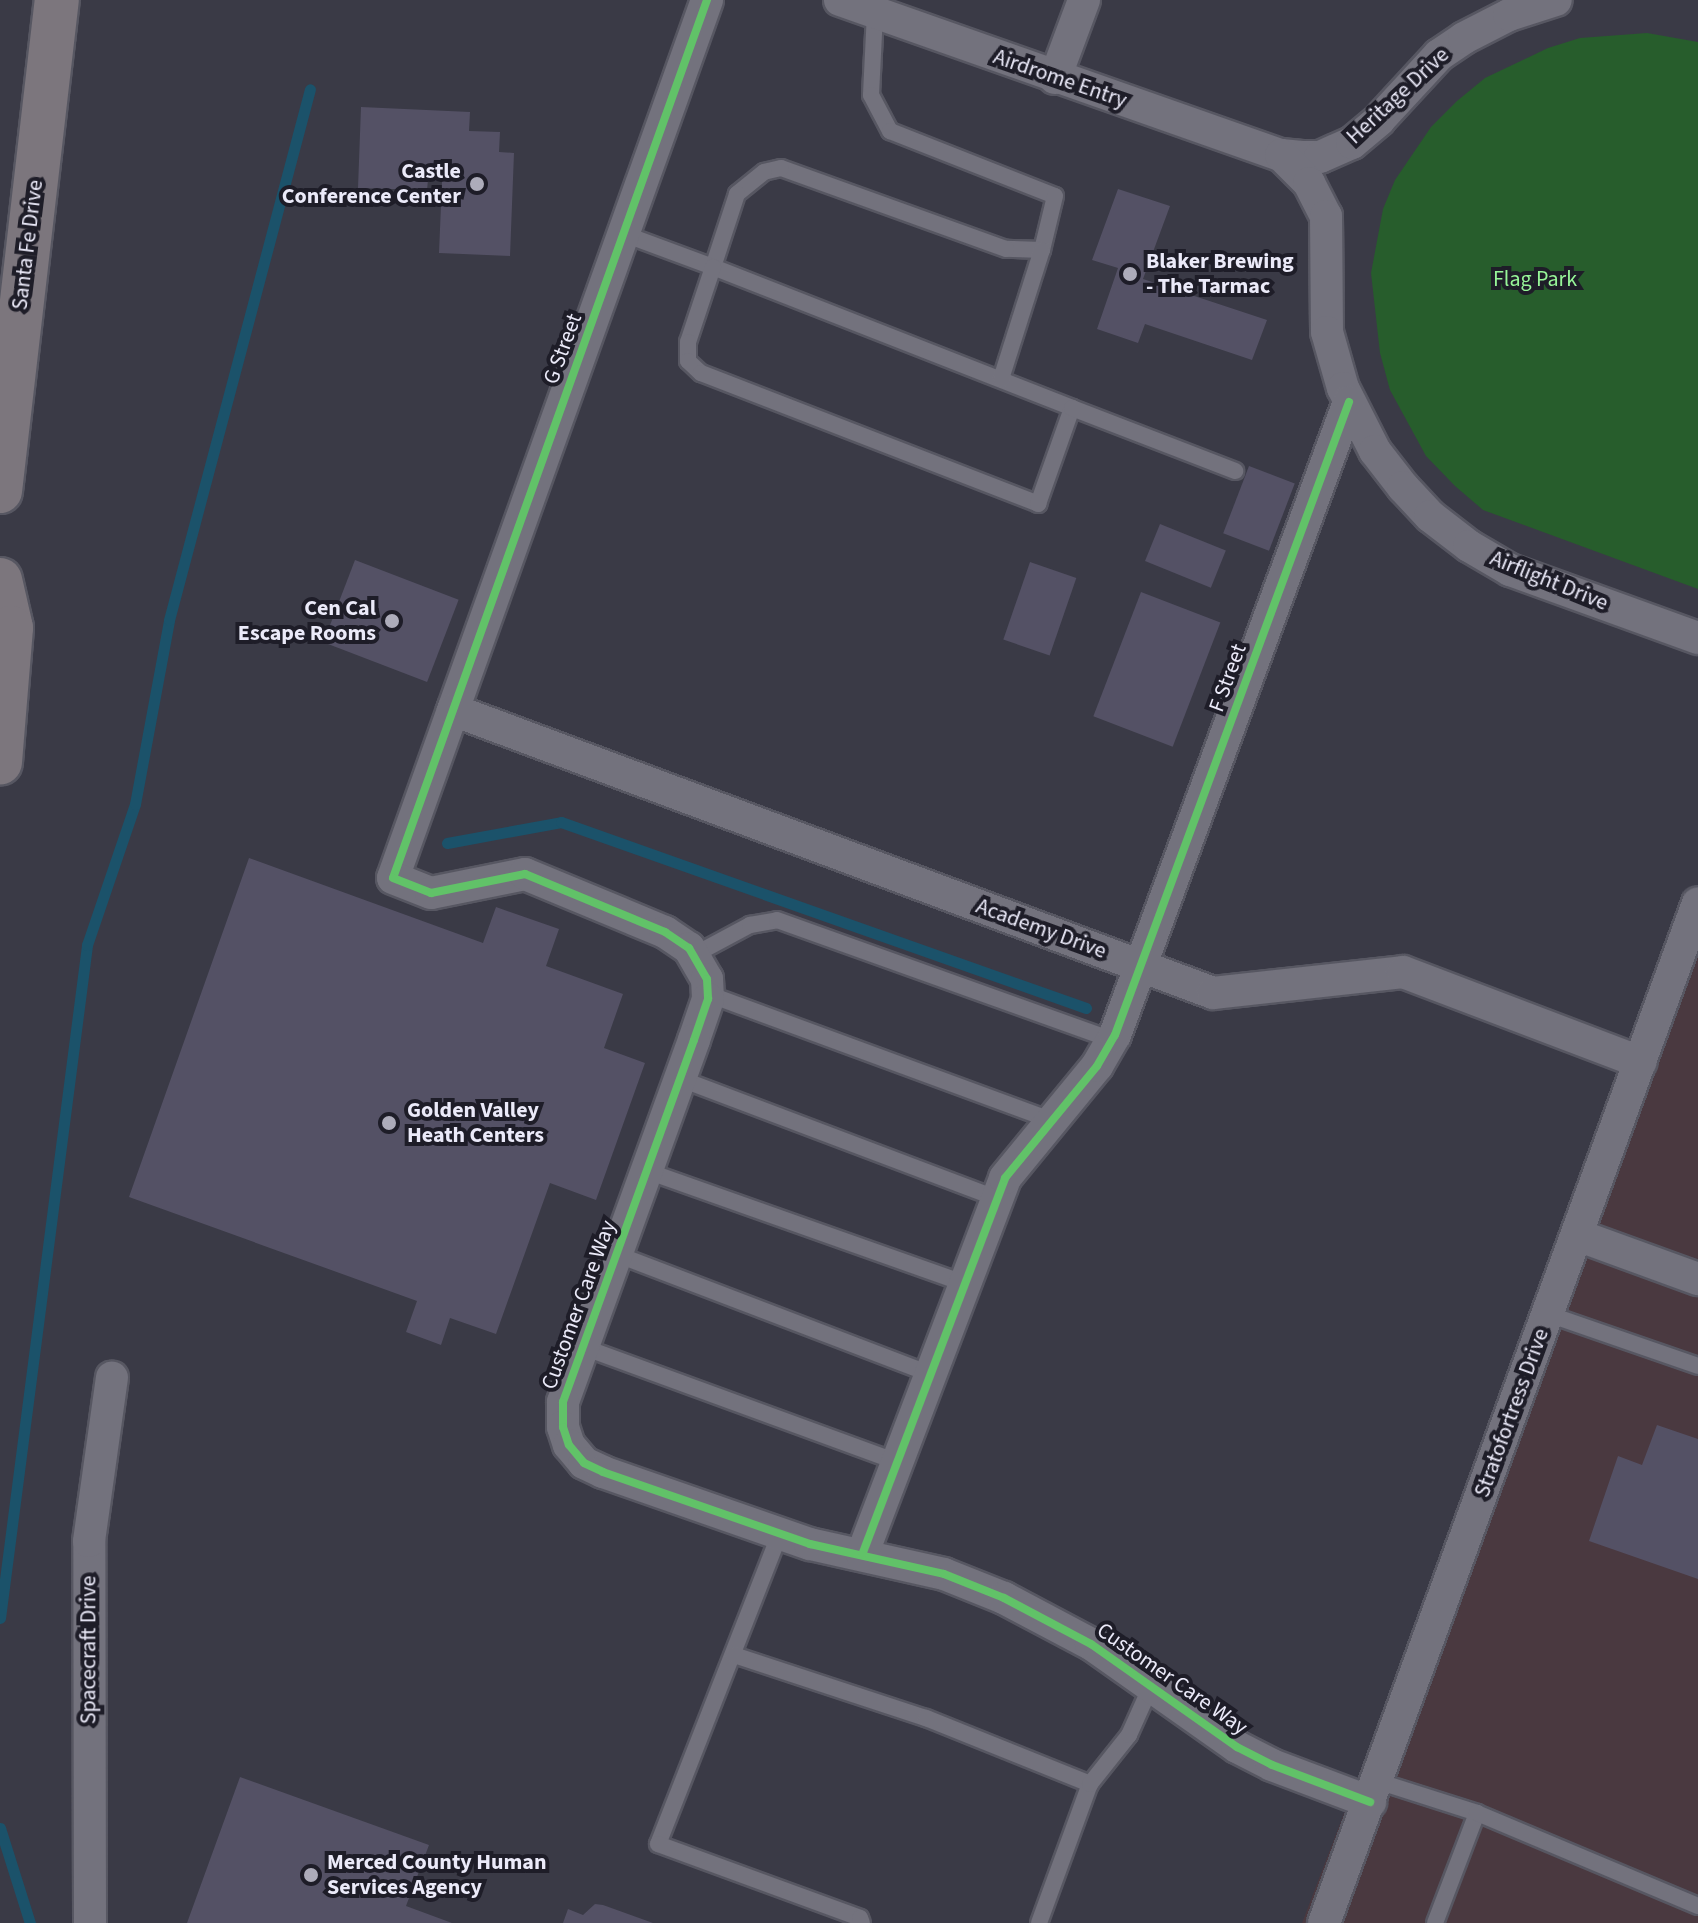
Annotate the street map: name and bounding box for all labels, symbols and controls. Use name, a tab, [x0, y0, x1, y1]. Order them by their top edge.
street label: Heritage Drive	[1341, 42, 1455, 150]
street label: Airdrome Entry	[990, 44, 1130, 114]
place label: Castle Conference Center	[282, 158, 461, 210]
marker: Castle Conference Center	[468, 175, 486, 193]
street label: Santa Fe Drive	[7, 178, 49, 312]
place label: Blaker Brewing - The Tarmac	[1146, 248, 1294, 300]
marker: Blaker Brewing - The Tarmac	[1121, 265, 1139, 283]
park label: Flag Park	[1493, 267, 1577, 293]
street label: G Street	[538, 310, 588, 388]
street label: Airflight Drive	[1486, 545, 1612, 617]
place label: Cen Cal Escape Rooms	[238, 595, 376, 646]
marker: Cen Cal Escape Rooms	[383, 612, 401, 630]
street label: F Street	[1204, 640, 1252, 716]
street label: Academy Drive	[972, 893, 1110, 965]
place label: Golden Valley Heath Centers	[407, 1097, 544, 1148]
marker: Golden Valley Heath Centers	[378, 1112, 400, 1134]
street label: Customer Care Way	[536, 1217, 622, 1393]
street label: Stratofortress Drive	[1469, 1325, 1555, 1501]
street label: Spacecraft Drive	[76, 1576, 102, 1724]
street label: Customer Care Way	[1092, 1617, 1252, 1741]
place label: Merced County Human Services Agency	[327, 1849, 547, 1900]
marker: Merced County Human Services Agency	[302, 1866, 320, 1884]

